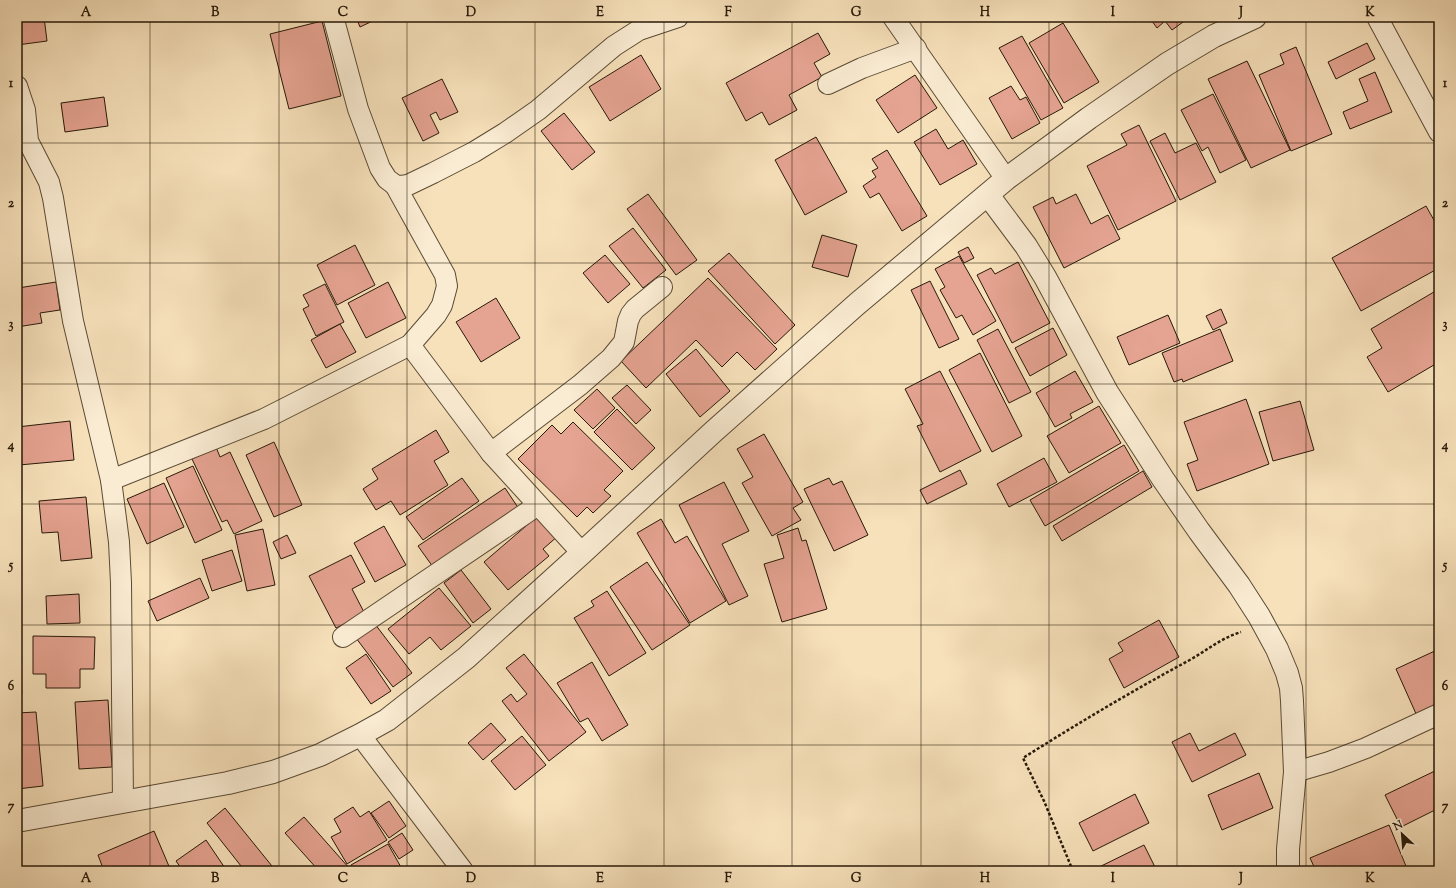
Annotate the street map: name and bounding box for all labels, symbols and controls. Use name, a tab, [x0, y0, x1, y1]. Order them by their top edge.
text: A	[81, 4, 92, 22]
text: B	[211, 4, 220, 22]
text: C	[338, 4, 348, 22]
text: D	[466, 4, 476, 22]
text: E	[596, 4, 604, 22]
text: F	[724, 4, 732, 22]
text: G	[851, 4, 862, 22]
text: H	[980, 4, 991, 22]
text: I	[1111, 4, 1116, 22]
text: J	[1238, 4, 1243, 22]
text: K	[1365, 4, 1375, 22]
text: 1	[9, 75, 14, 93]
text: 1	[1443, 75, 1448, 93]
text: 2	[8, 195, 15, 213]
text: 2	[1442, 195, 1449, 213]
text: 3	[8, 316, 14, 334]
text: 3	[1442, 316, 1448, 334]
text: 4	[7, 437, 15, 455]
text: 4	[1441, 437, 1449, 455]
text: 5	[8, 557, 14, 575]
text: 5	[1442, 557, 1448, 575]
text: 6	[8, 678, 15, 696]
text: 6	[1442, 678, 1449, 696]
text: 7	[8, 798, 15, 816]
text: 7	[1442, 798, 1449, 816]
north arrow	[1382, 814, 1422, 854]
text: N	[1390, 817, 1406, 835]
text: A	[81, 870, 92, 888]
text: B	[211, 870, 220, 888]
text: C	[338, 870, 348, 888]
text: D	[466, 870, 476, 888]
text: E	[596, 870, 604, 888]
text: F	[724, 870, 732, 888]
text: G	[851, 870, 862, 888]
text: H	[980, 870, 991, 888]
text: I	[1111, 870, 1116, 888]
text: J	[1238, 870, 1243, 888]
text: K	[1365, 870, 1375, 888]

